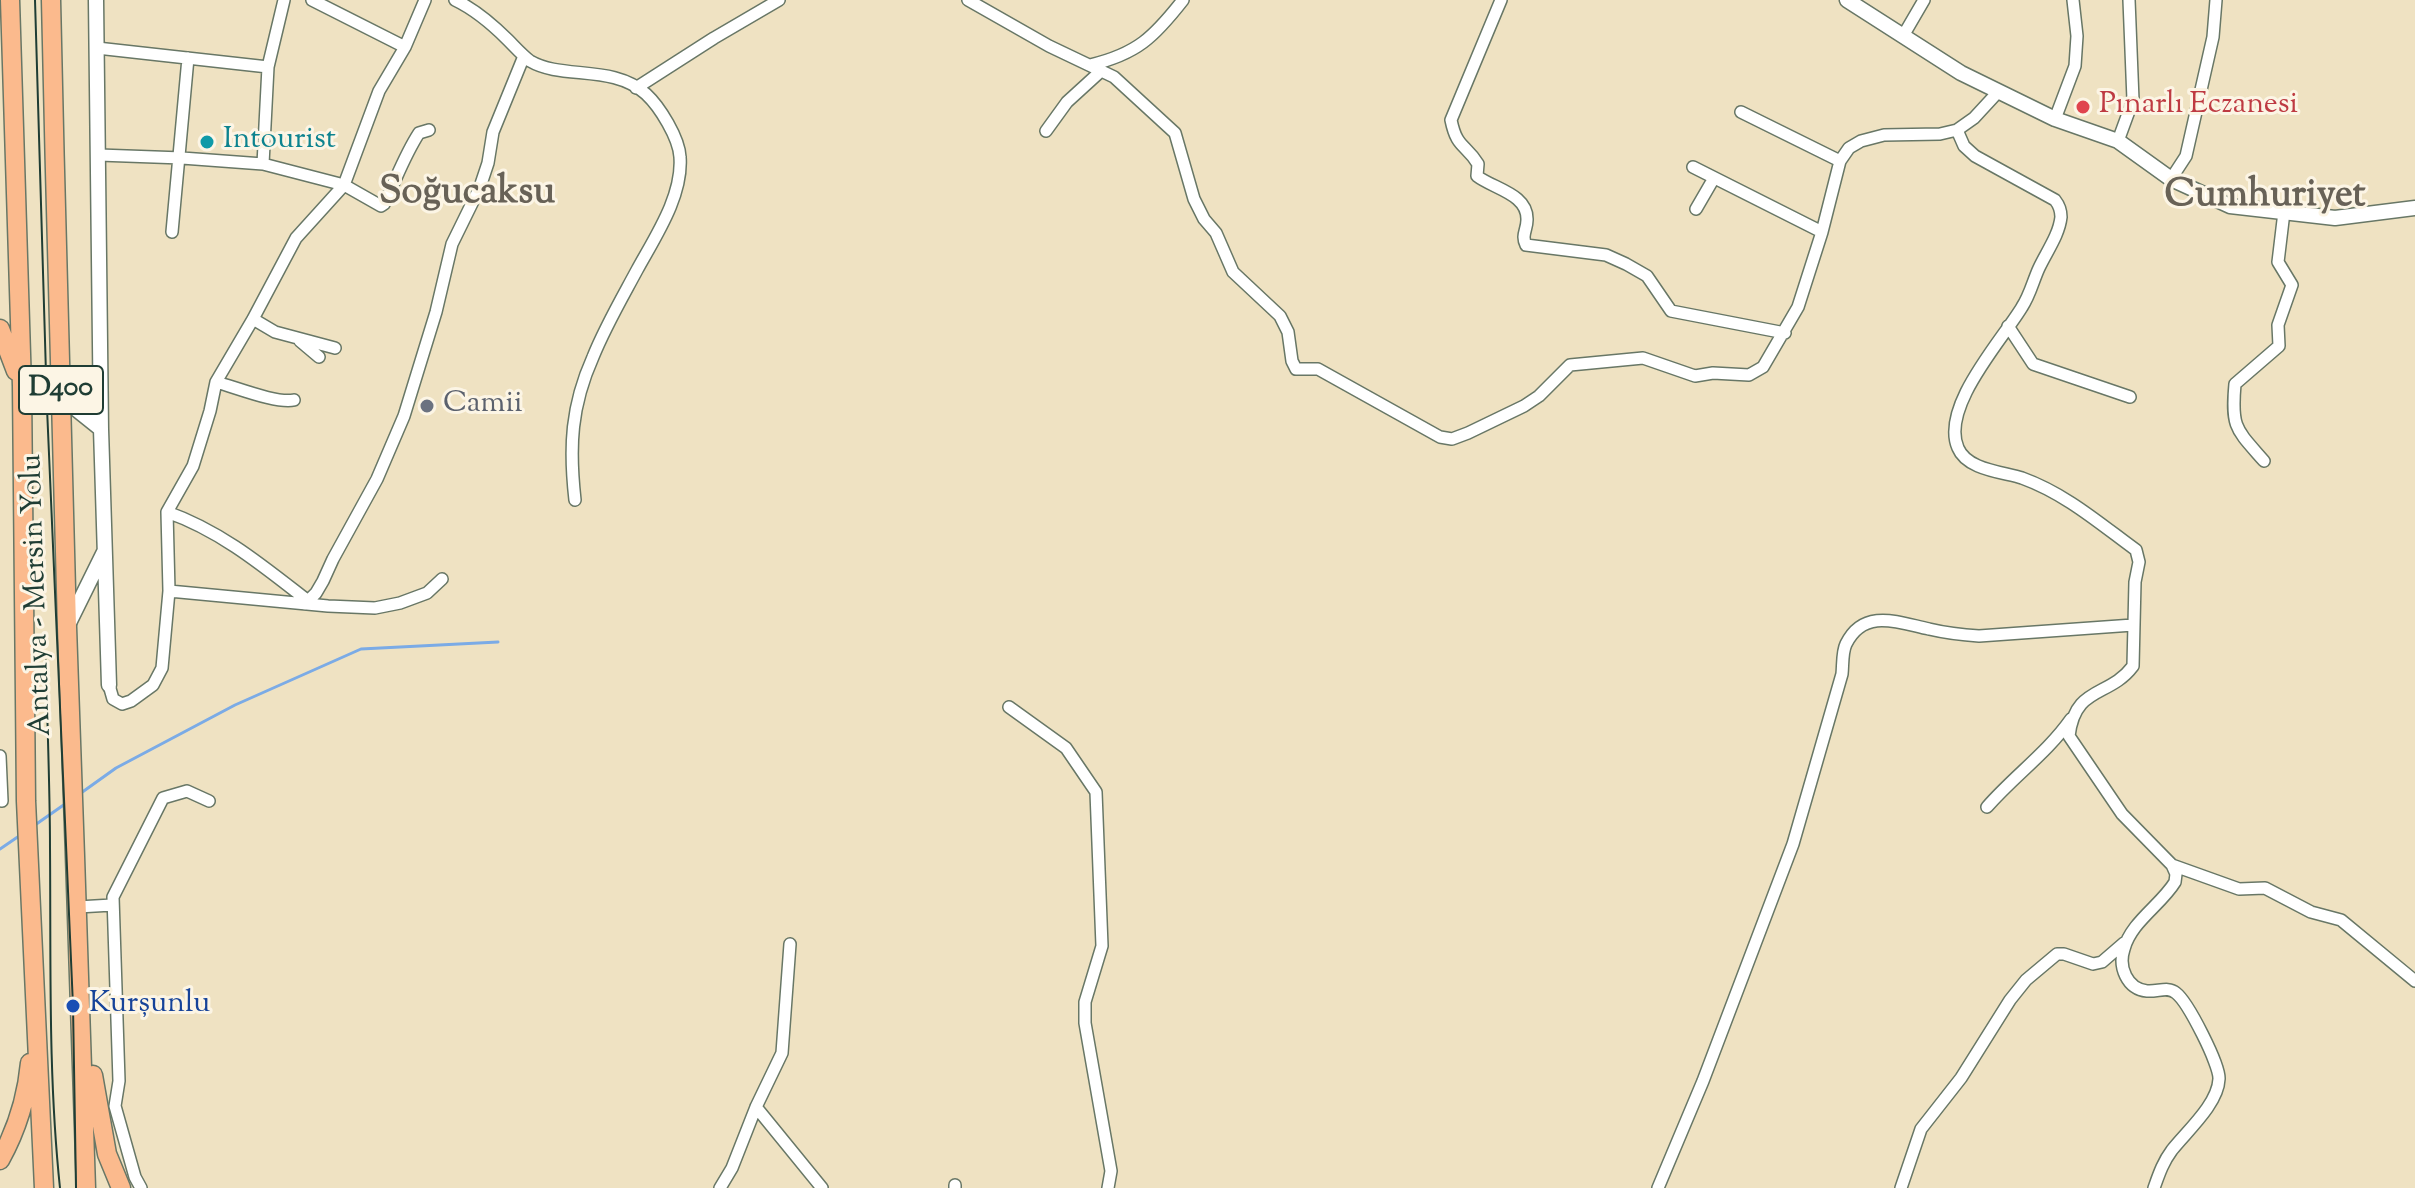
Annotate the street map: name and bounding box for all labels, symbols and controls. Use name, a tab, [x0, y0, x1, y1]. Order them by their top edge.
place label: Pınarlı Eczanesi	[2099, 89, 2298, 125]
marker: Pınarlı Eczanesi	[2074, 98, 2092, 116]
place label: Intourist	[223, 124, 336, 160]
marker: Intourist	[198, 133, 216, 151]
district label: Soğucaksu	[379, 173, 555, 219]
district label: Cumhuriyet	[2165, 176, 2365, 222]
road number: D400	[19, 366, 103, 414]
place label: Camii	[443, 388, 522, 424]
marker: Camii	[418, 397, 436, 415]
street label: Antalya - Mersin Yolu	[16, 453, 62, 737]
place label: Kurşunlu	[89, 988, 210, 1024]
marker: Kurşunlu	[64, 997, 82, 1015]

